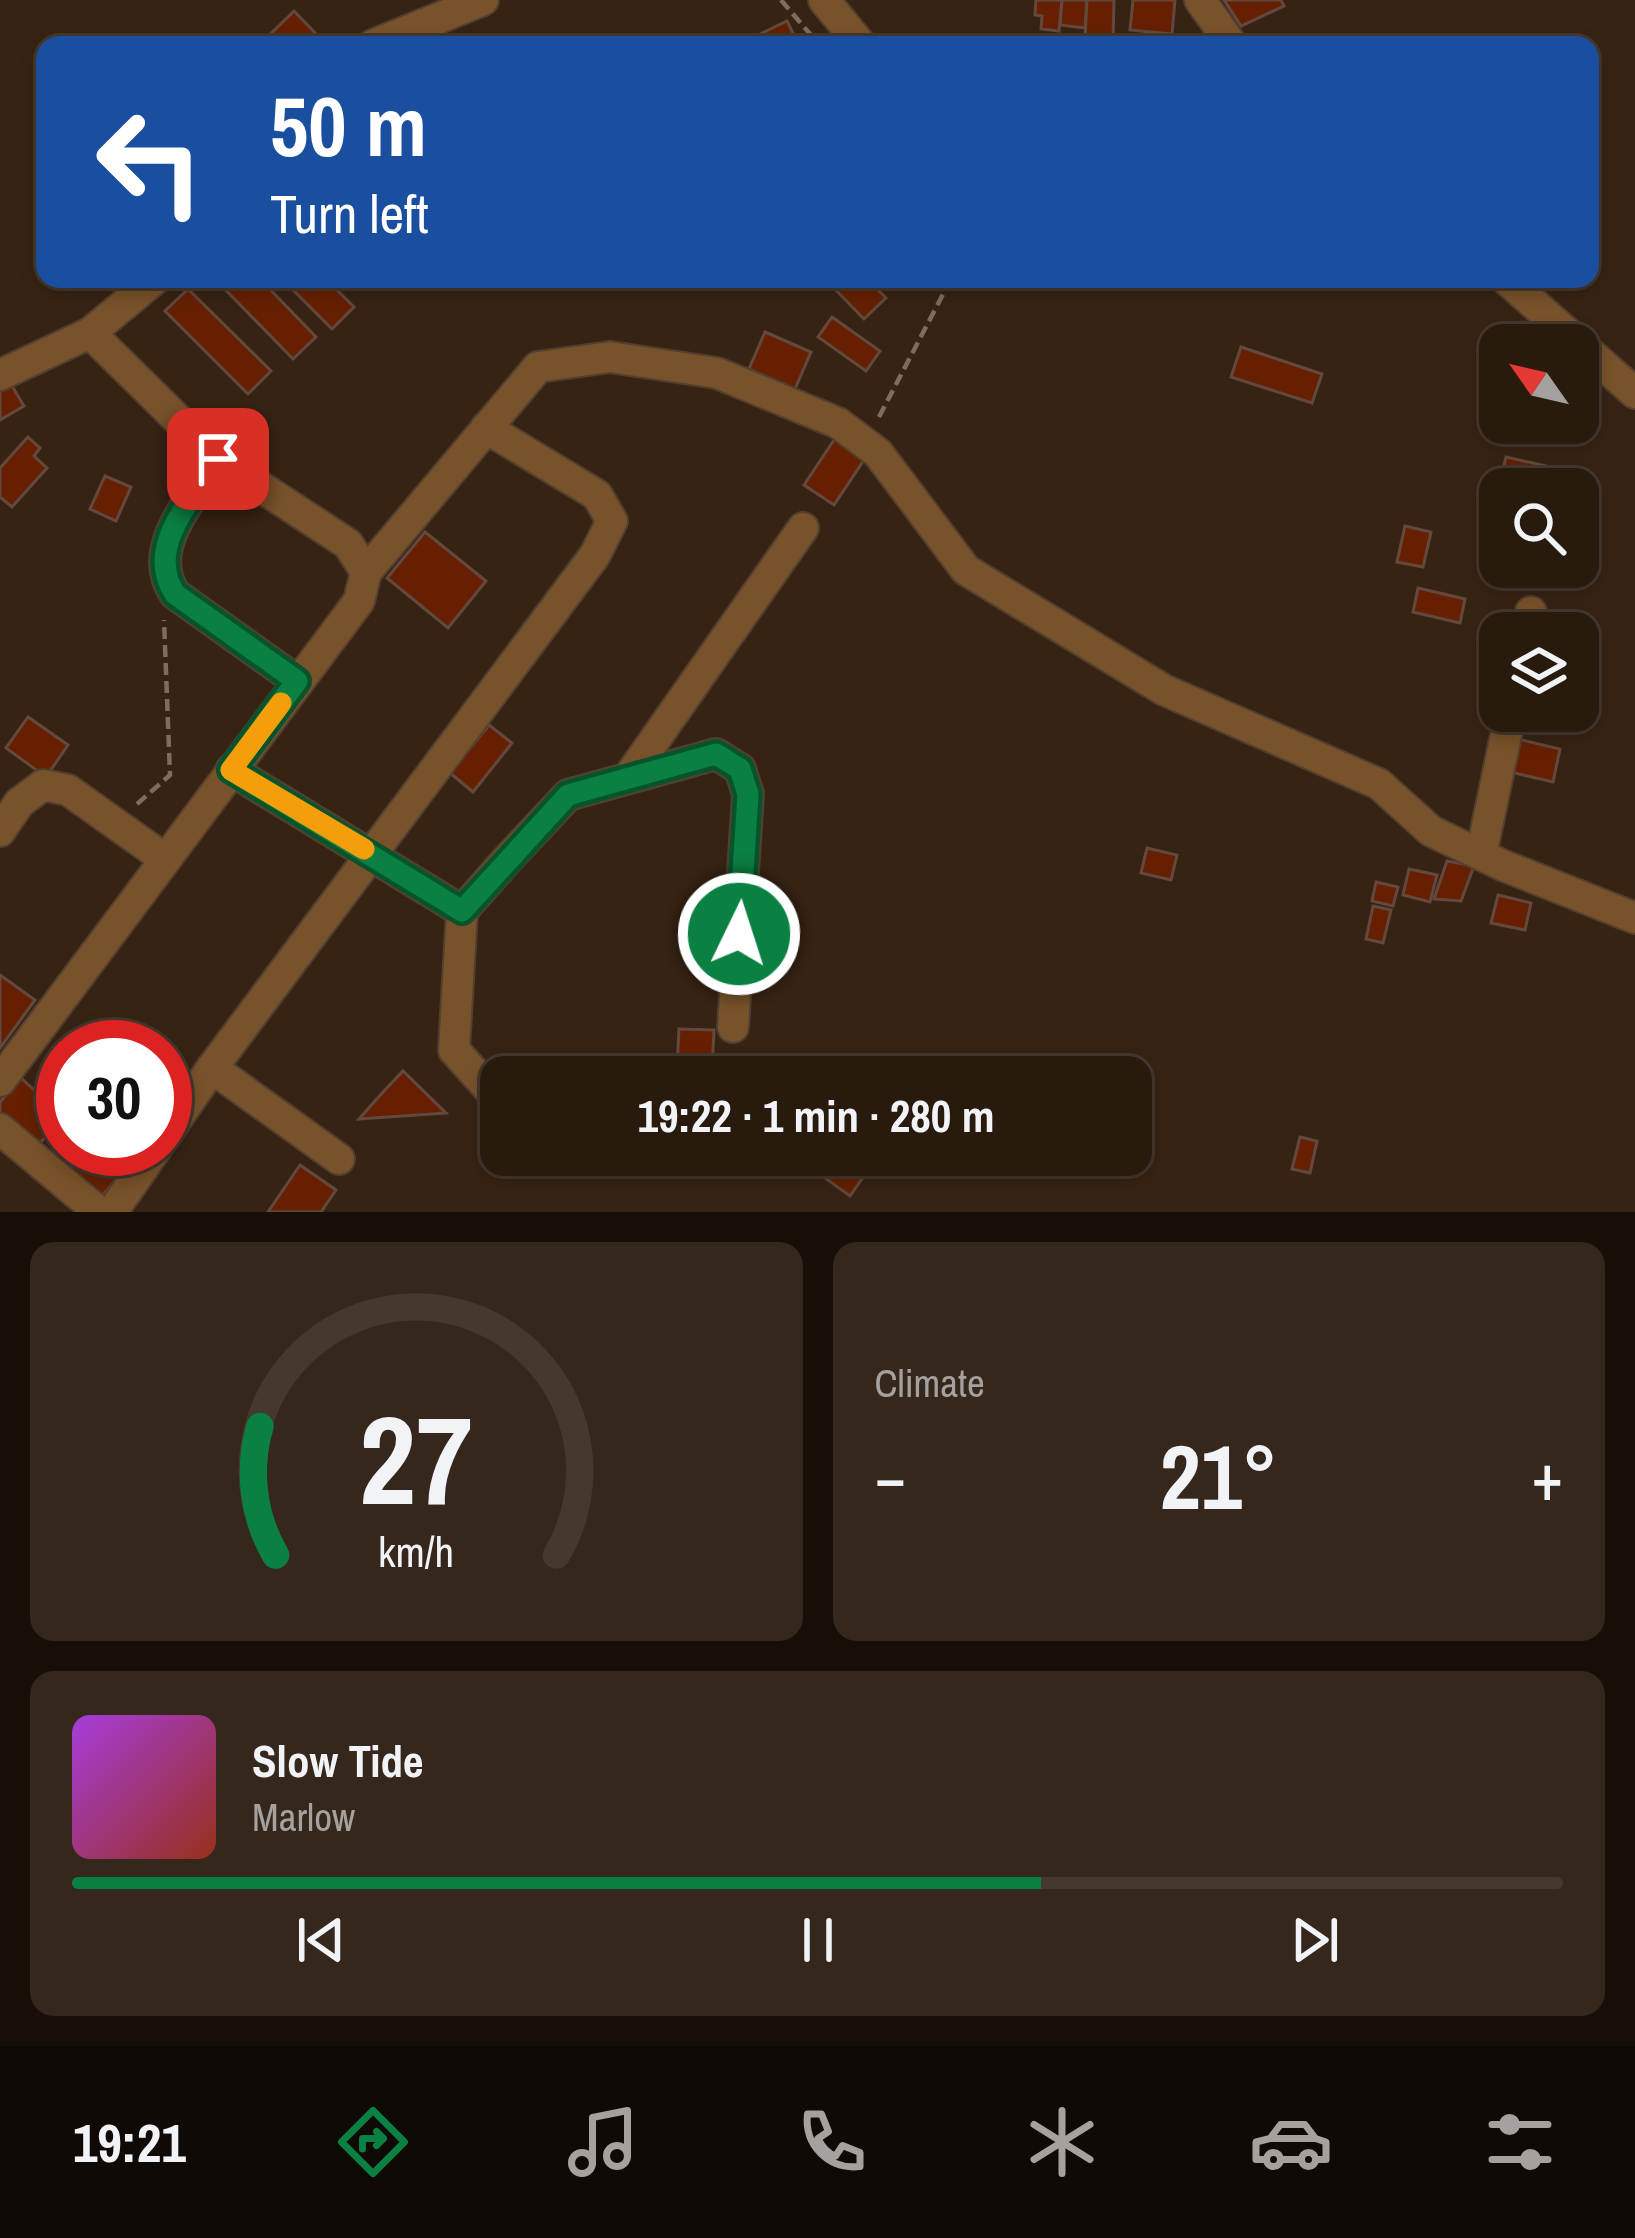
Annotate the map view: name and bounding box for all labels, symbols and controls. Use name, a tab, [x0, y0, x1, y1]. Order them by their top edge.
text: 50 m	[270, 69, 427, 182]
icon: left	[72, 84, 228, 240]
text: Turn left	[270, 177, 429, 250]
north arrow	[1479, 324, 1599, 444]
map controls	[1479, 324, 1599, 732]
pin	[167, 408, 269, 510]
icon: arrive	[185, 426, 251, 492]
button: search	[1479, 468, 1599, 588]
button: layers	[1479, 612, 1599, 732]
position arrow	[676, 871, 802, 997]
speed limit sign: 30	[36, 1020, 192, 1176]
text: 19:22 · 1 min · 280 m	[638, 1085, 994, 1146]
text: Climate	[875, 1357, 985, 1409]
text: 27	[359, 1375, 473, 1543]
text: 21°	[1160, 1416, 1278, 1537]
text: −	[875, 1432, 906, 1521]
text: +	[1531, 1432, 1563, 1521]
text: km/h	[378, 1522, 454, 1579]
text: Slow Tide	[252, 1730, 424, 1791]
text: Marlow	[252, 1791, 355, 1843]
icon: previous	[288, 1907, 354, 1973]
icon: pause	[785, 1907, 851, 1973]
icon: next	[1282, 1907, 1348, 1973]
icon: directions	[331, 2100, 415, 2184]
icon: music	[561, 2100, 645, 2184]
icon: phone	[790, 2100, 874, 2184]
icon: climate	[1020, 2100, 1104, 2184]
icon: car	[1249, 2100, 1333, 2184]
icon: filters	[1478, 2100, 1562, 2184]
text: 19:21	[73, 2106, 186, 2179]

